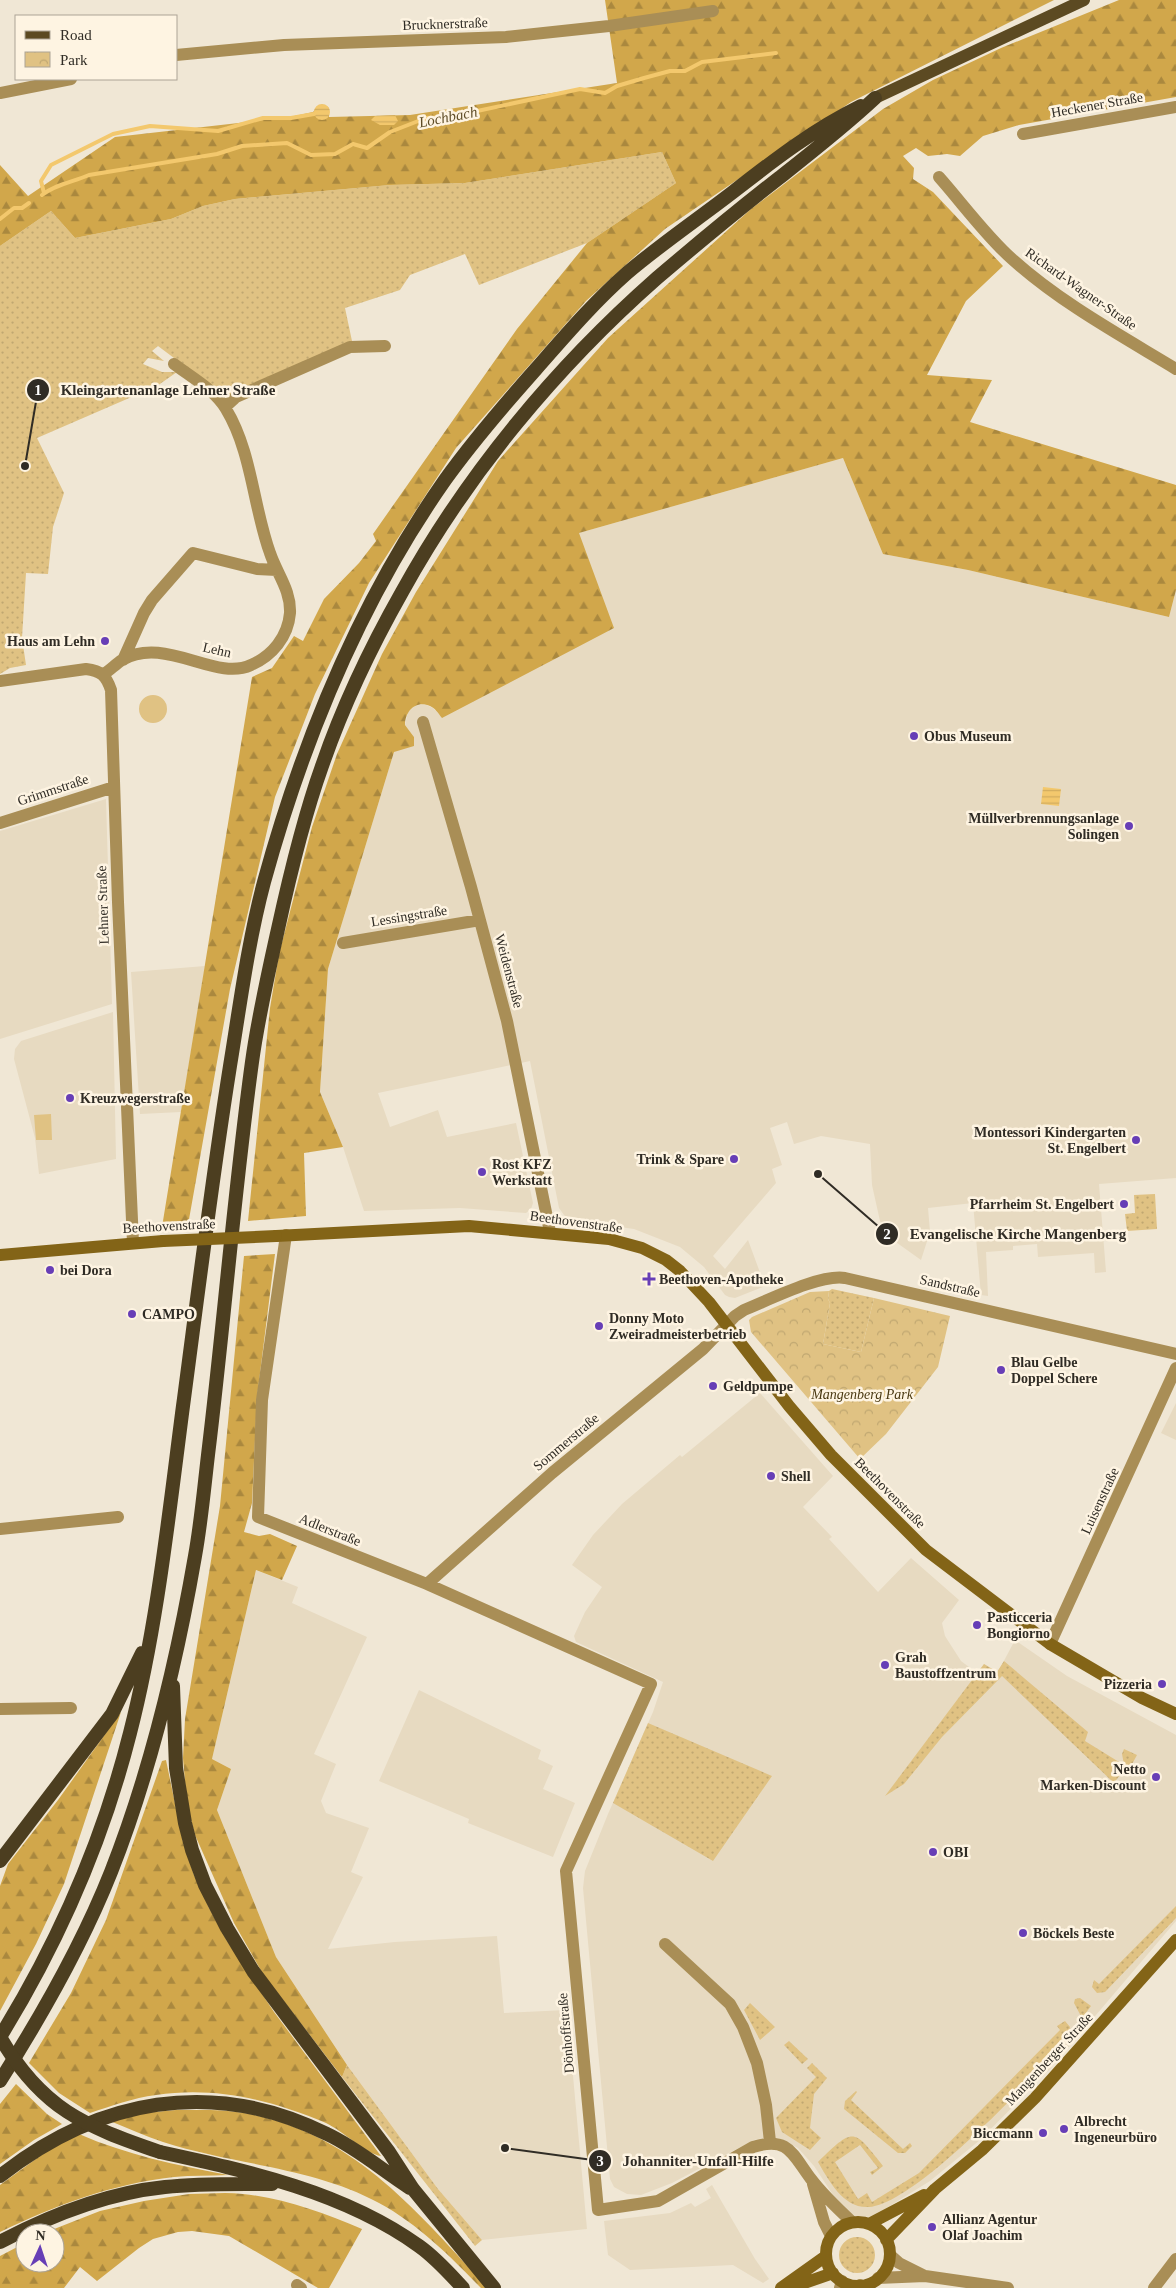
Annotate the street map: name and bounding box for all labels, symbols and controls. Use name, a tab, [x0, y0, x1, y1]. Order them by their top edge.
legend	[15, 15, 178, 80]
street label: Brucknerstraße	[402, 15, 488, 33]
text: Road	[60, 27, 92, 43]
text: Park	[60, 52, 88, 68]
street label: Heckener Straße	[1050, 90, 1144, 120]
water label: Lochbach	[416, 104, 479, 131]
street label: Richard-Wagner-Straße	[1023, 245, 1139, 333]
callout: Kleingartenanlage Lehner Straße	[26, 375, 286, 405]
text: 1	[34, 382, 42, 398]
text: Kleingartenanlage Lehner Straße	[61, 382, 276, 398]
place label: Haus am Lehn	[7, 634, 95, 649]
marker: Haus am Lehn	[99, 635, 111, 647]
street label: Lehn	[201, 639, 233, 661]
place label: Obus Museum	[924, 729, 1012, 744]
marker: Obus Museum	[908, 730, 920, 742]
street label: Grimmstraße	[16, 771, 90, 809]
place label: Müllverbrennungsanlage Solingen	[968, 811, 1119, 842]
marker: Müllverbrennungsanlage Solingen	[1123, 820, 1135, 832]
street label: Lehner Straße	[94, 865, 112, 945]
street label: Lessingstraße	[370, 903, 448, 929]
street label: Weidenstraße	[492, 932, 526, 1010]
place label: Kreuzwegerstraße	[80, 1091, 190, 1106]
marker: Kreuzwegerstraße	[64, 1092, 76, 1104]
place label: Montessori Kindergarten St. Engelbert	[974, 1125, 1126, 1156]
marker: Montessori Kindergarten St. Engelbert	[1130, 1134, 1142, 1146]
place label: Trink & Spare	[637, 1152, 724, 1167]
marker: Trink & Spare	[728, 1153, 740, 1165]
place label: Rost KFZ Werkstatt	[492, 1157, 552, 1188]
marker: Rost KFZ Werkstatt	[476, 1166, 488, 1178]
place label: Pfarrheim St. Engelbert	[970, 1197, 1114, 1212]
marker: Pfarrheim St. Engelbert	[1118, 1198, 1130, 1210]
street label: Beethovenstraße	[529, 1208, 623, 1236]
street label: Beethovenstraße	[122, 1216, 216, 1236]
callout: Evangelische Kirche Mangenberg	[875, 1219, 1136, 1249]
text: 2	[883, 1226, 891, 1242]
text: Evangelische Kirche Mangenberg	[910, 1226, 1127, 1242]
place label: bei Dora	[60, 1263, 112, 1278]
marker: bei Dora	[44, 1264, 56, 1276]
place label: Beethoven-Apotheke	[659, 1272, 783, 1287]
street label: Sandstraße	[918, 1272, 982, 1300]
marker: Beethoven-Apotheke	[643, 1273, 655, 1285]
place label: CAMPO	[142, 1307, 195, 1322]
marker: CAMPO	[126, 1308, 138, 1320]
place label: Donny Moto Zweiradmeisterbetrieb	[609, 1311, 747, 1342]
marker: Donny Moto Zweiradmeisterbetrieb	[593, 1320, 605, 1332]
place label: Blau Gelbe Doppel Schere	[1011, 1355, 1097, 1386]
marker: Blau Gelbe Doppel Schere	[995, 1364, 1007, 1376]
place label: Geldpumpe	[723, 1379, 793, 1394]
marker: Geldpumpe	[707, 1380, 719, 1392]
park label: Mangenberg Park	[810, 1387, 914, 1402]
street label: Sommerstraße	[530, 1410, 602, 1474]
street label: Beethovenstraße	[852, 1455, 928, 1531]
street label: Luisenstraße	[1078, 1465, 1122, 1537]
place label: Shell	[781, 1469, 811, 1484]
marker: Shell	[765, 1470, 777, 1482]
street label: Adlerstraße	[297, 1511, 363, 1549]
place label: Pasticceria Bongiorno	[987, 1610, 1052, 1641]
marker: Pasticceria Bongiorno	[971, 1619, 983, 1631]
place label: Grah Baustoffzentrum	[895, 1650, 996, 1681]
marker: Grah Baustoffzentrum	[879, 1659, 891, 1671]
place label: Pizzeria	[1104, 1677, 1152, 1692]
marker: Pizzeria	[1156, 1678, 1168, 1690]
place label: Netto Marken-Discount	[1040, 1762, 1146, 1793]
marker: Netto Marken-Discount	[1150, 1771, 1162, 1783]
place label: OBI	[943, 1845, 969, 1860]
marker: OBI	[927, 1846, 939, 1858]
place label: Böckels Beste	[1033, 1926, 1114, 1941]
marker: Böckels Beste	[1017, 1927, 1029, 1939]
street label: Dönhoffstraße	[555, 1992, 577, 2074]
street label: Mangenberger Straße	[1002, 2010, 1096, 2108]
place label: Albrecht Ingeneurbüro	[1074, 2114, 1157, 2145]
marker: Albrecht Ingeneurbüro	[1058, 2123, 1070, 2135]
place label: Biccmann	[973, 2126, 1033, 2141]
marker: Biccmann	[1037, 2127, 1049, 2139]
callout: Johanniter-Unfall-Hilfe	[588, 2146, 784, 2176]
text: 3	[596, 2153, 604, 2169]
text: Johanniter-Unfall-Hilfe	[622, 2153, 774, 2169]
place label: Allianz Agentur Olaf Joachim	[942, 2212, 1037, 2243]
marker: Allianz Agentur Olaf Joachim	[926, 2221, 938, 2233]
north arrow	[15, 2223, 65, 2273]
text: N	[35, 2228, 46, 2243]

